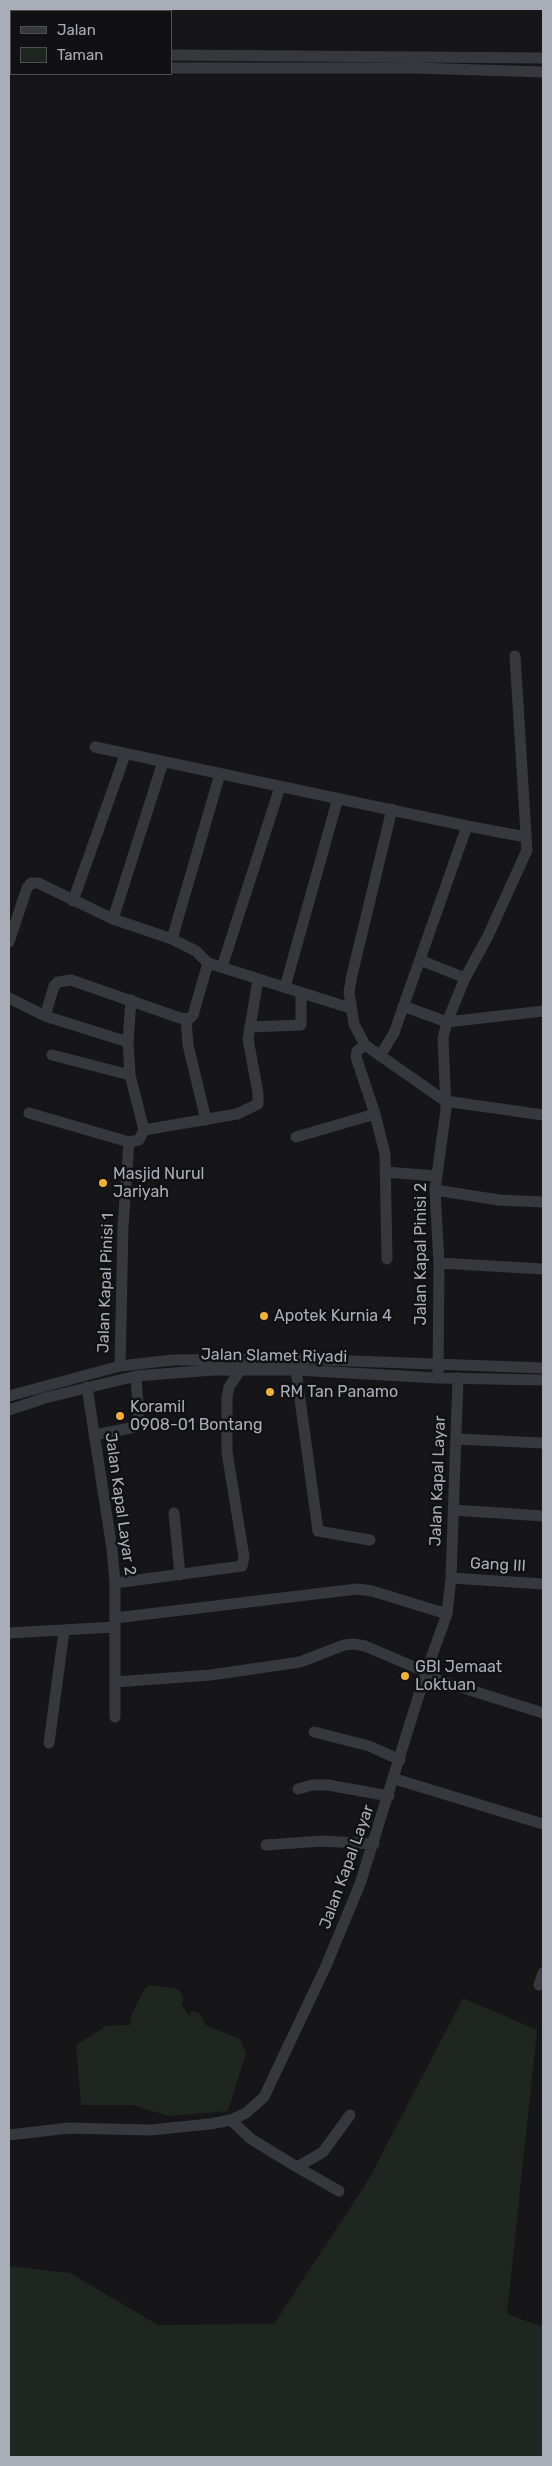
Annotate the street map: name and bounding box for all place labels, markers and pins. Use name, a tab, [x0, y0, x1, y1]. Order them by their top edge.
place label: Masjid Nurul Jariyah	[113, 1164, 204, 1202]
marker: Masjid Nurul Jariyah	[97, 1177, 109, 1189]
place label: Apotek Kurnia 4	[274, 1306, 392, 1326]
marker: Apotek Kurnia 4	[258, 1310, 270, 1322]
place label: RM Tan Panamo	[280, 1382, 398, 1402]
marker: RM Tan Panamo	[264, 1386, 276, 1398]
place label: Koramil 0908-01 Bontang	[130, 1397, 262, 1435]
marker: Koramil 0908-01 Bontang	[114, 1410, 126, 1422]
place label: GBI Jemaat Loktuan	[415, 1657, 502, 1695]
marker: GBI Jemaat Loktuan	[399, 1670, 411, 1682]

